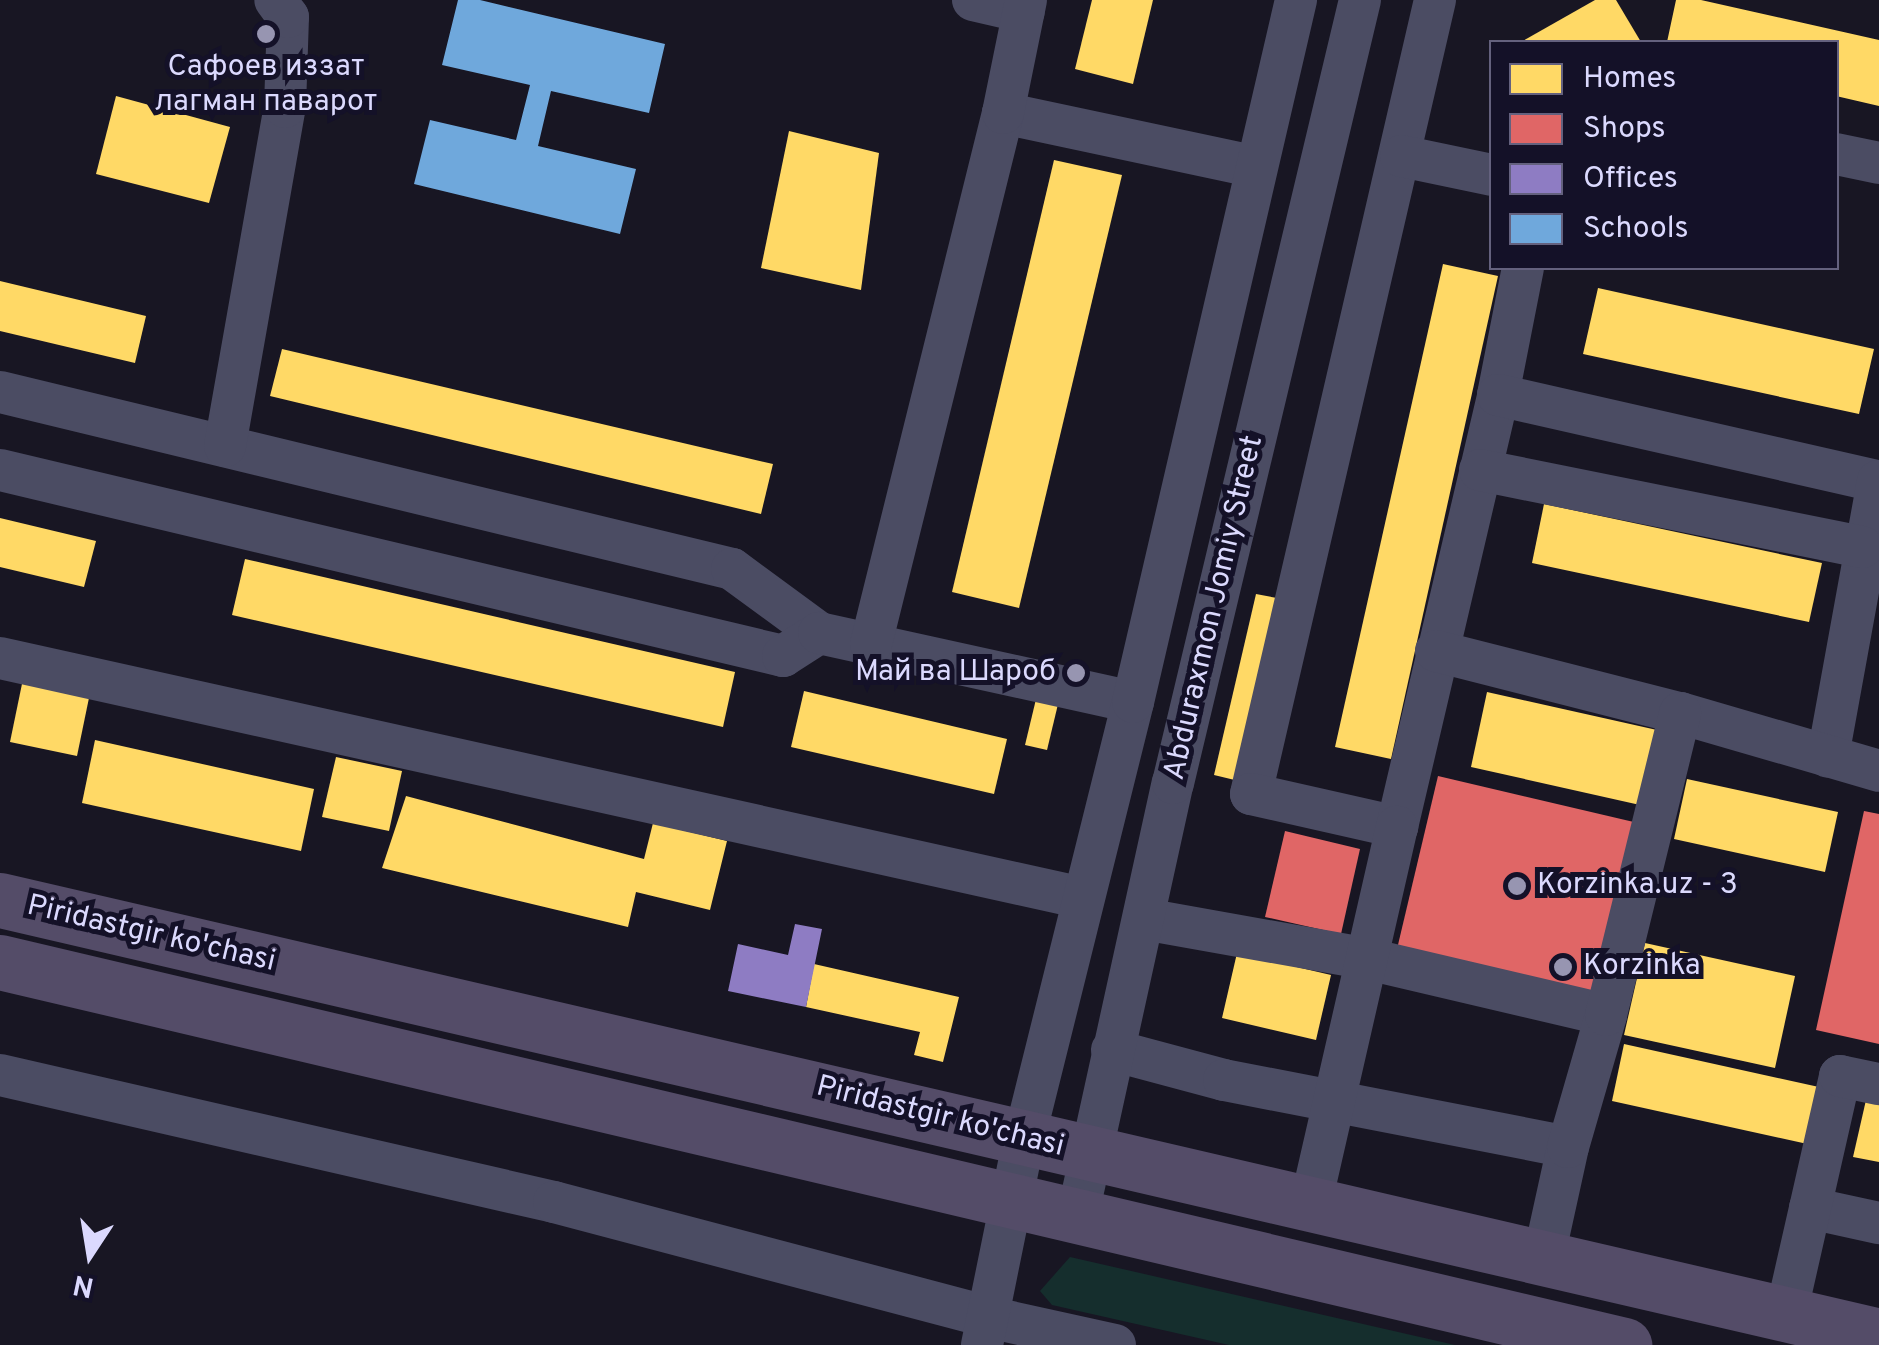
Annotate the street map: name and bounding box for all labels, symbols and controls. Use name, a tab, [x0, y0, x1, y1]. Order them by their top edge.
marker: Сафоев иззат лагман паварот	[255, 23, 277, 45]
legend	[1489, 40, 1839, 270]
place label: Сафоев иззат лагман паварот	[155, 50, 377, 120]
text: Homes	[1583, 61, 1676, 98]
text: Shops	[1583, 111, 1666, 148]
text: Offices	[1583, 161, 1678, 198]
text: Schools	[1583, 211, 1689, 248]
street label: Abduraxmon Jomiy Street	[1158, 432, 1272, 784]
place label: Май ва Шароб	[855, 655, 1056, 691]
marker: Май ва Шароб	[1065, 662, 1087, 684]
place label: Korzinka.uz - 3	[1537, 868, 1738, 904]
marker: Korzinka.uz - 3	[1506, 875, 1528, 897]
street label: Piridastgir ko'chasi	[23, 889, 279, 981]
place label: Korzinka	[1583, 949, 1701, 985]
marker: Korzinka	[1552, 956, 1574, 978]
street label: Piridastgir ko'chasi	[812, 1070, 1068, 1166]
north arrow	[40, 1205, 140, 1305]
text: N	[70, 1265, 97, 1304]

